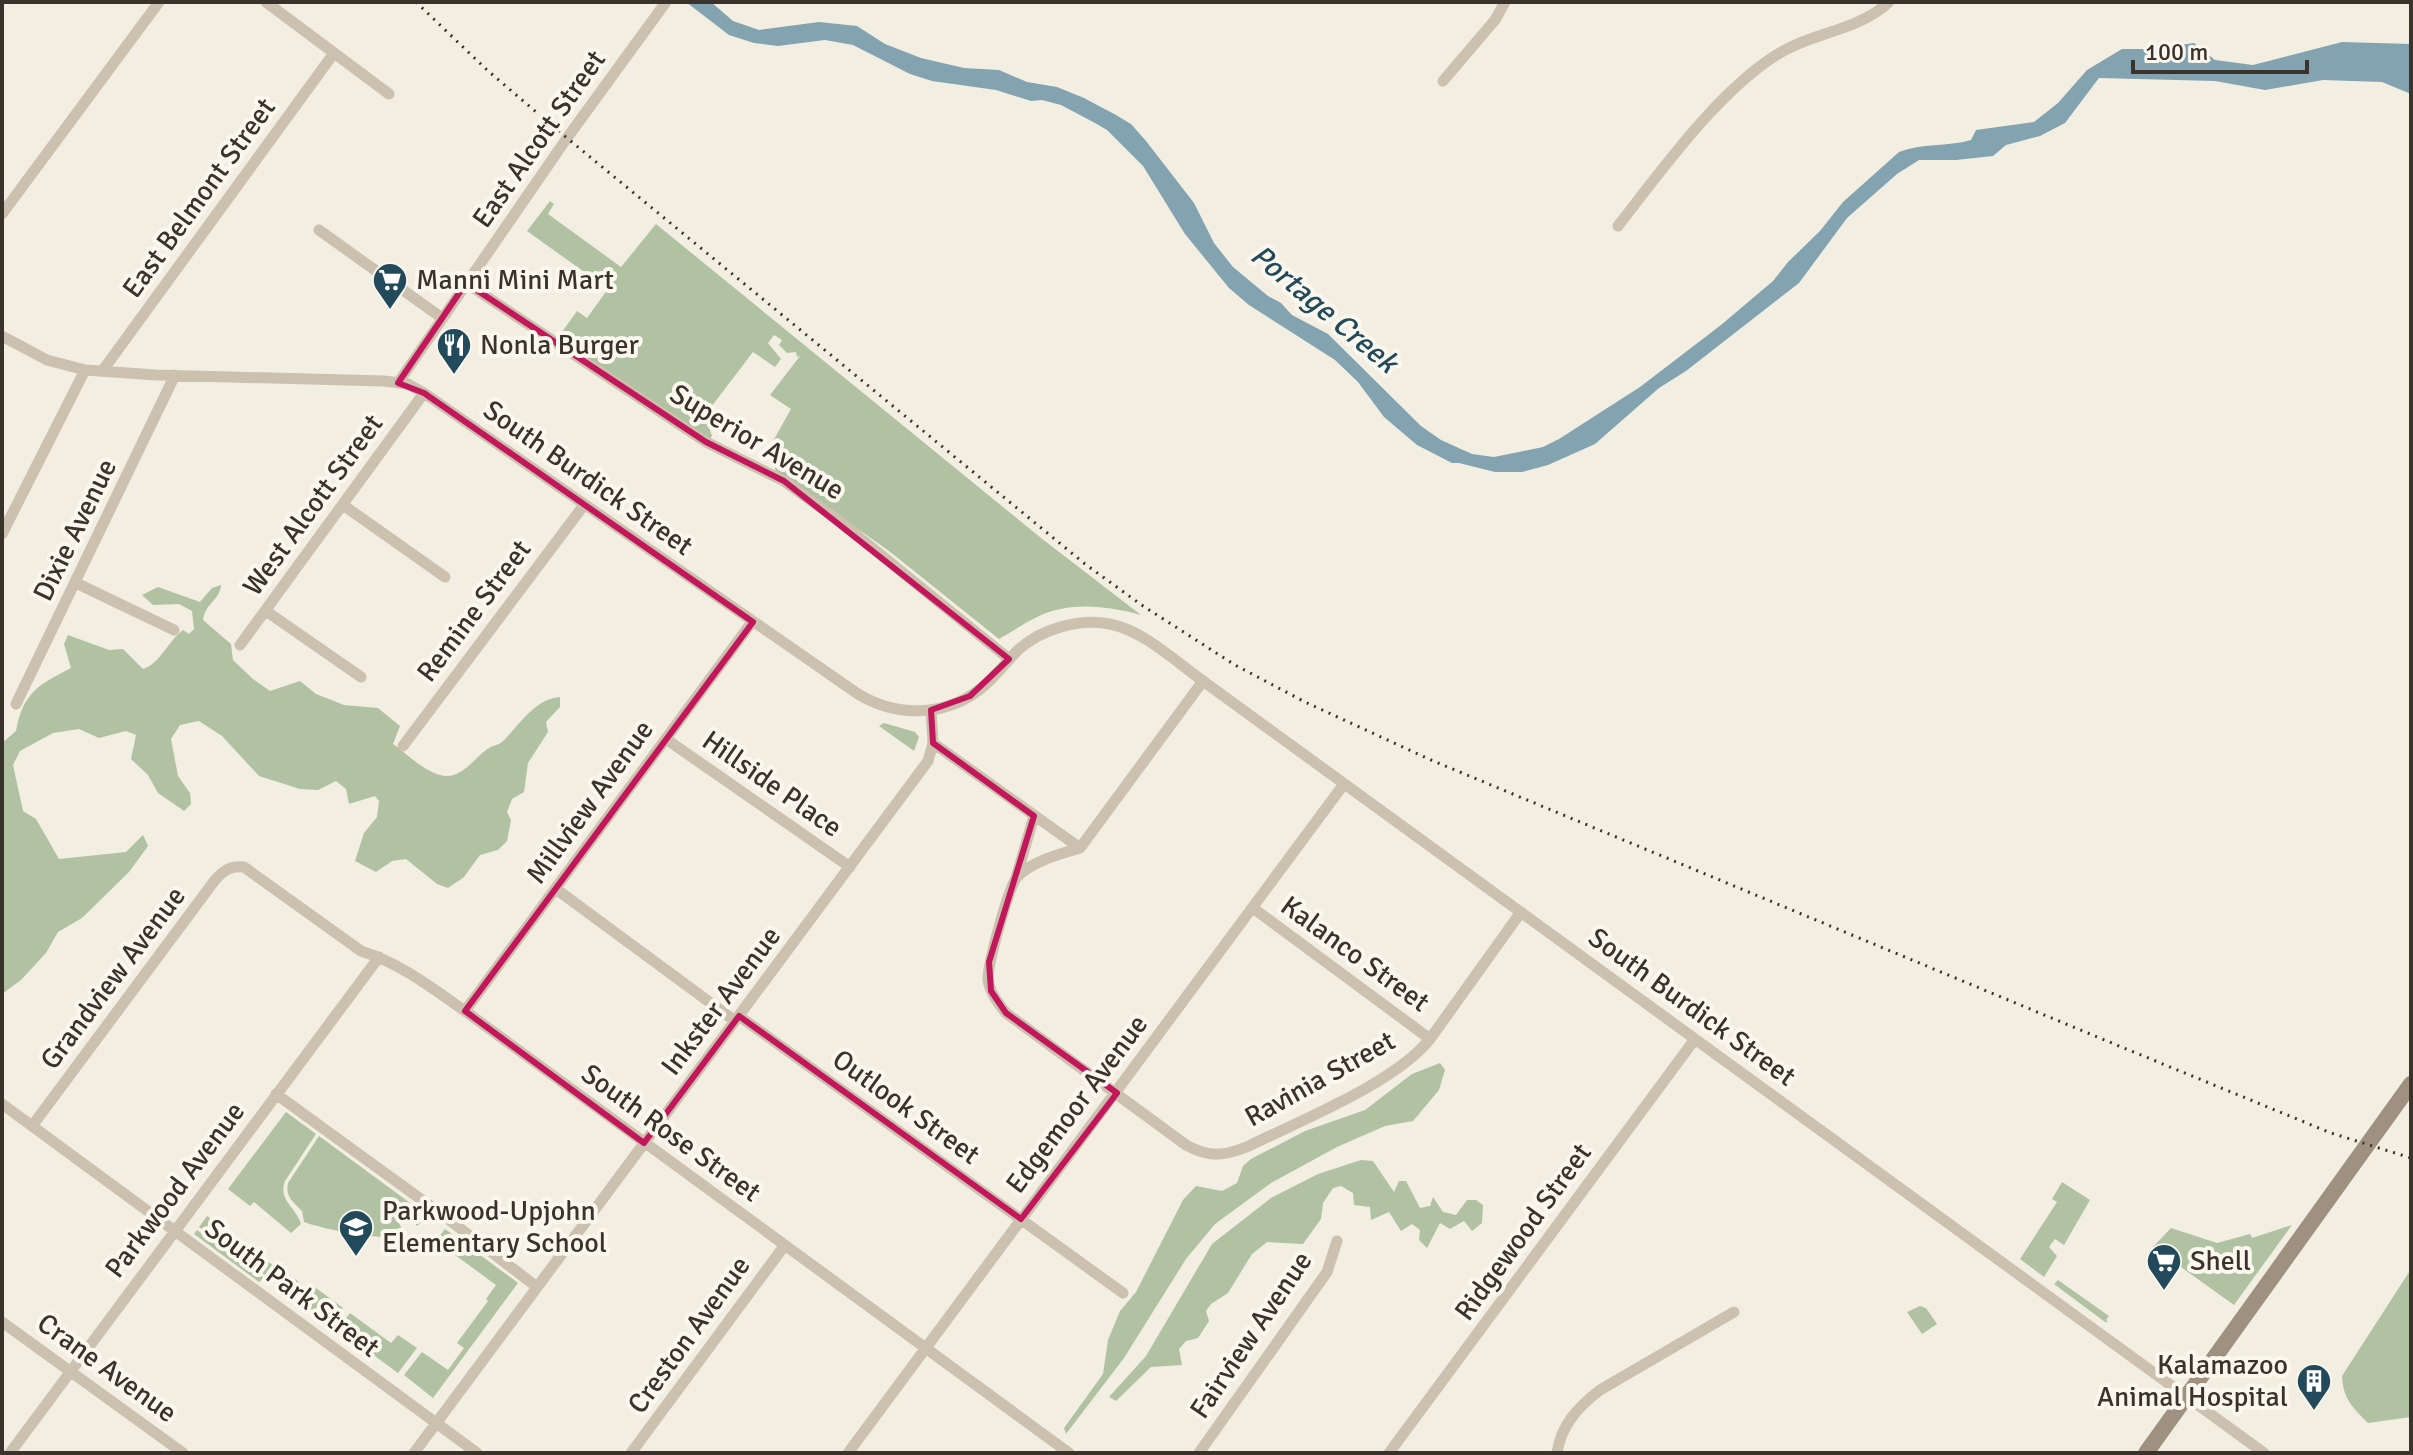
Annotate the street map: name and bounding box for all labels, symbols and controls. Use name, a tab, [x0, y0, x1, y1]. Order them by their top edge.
scale bar	[2133, 24, 2307, 74]
text: 100 m	[2145, 37, 2208, 67]
street label: East Alcott Street	[465, 44, 613, 234]
street label: East Belmont Street	[115, 91, 283, 304]
water label: Portage Creek	[1243, 237, 1407, 383]
supermarket icon: Manni Mini Mart	[371, 261, 409, 311]
place label: Manni Mini Mart	[416, 263, 614, 297]
restaurant icon: Nonla Burger	[435, 326, 473, 376]
place label: Nonla Burger	[480, 328, 640, 362]
street label: Superior Avenue	[664, 377, 850, 507]
street label: South Burdick Street	[477, 393, 699, 563]
street label: West Alcott Street	[236, 408, 390, 602]
street label: Dixie Avenue	[26, 453, 124, 607]
street label: Remine Street	[410, 533, 538, 689]
street label: Millview Avenue	[519, 714, 661, 890]
street label: Hillside Place	[696, 723, 848, 845]
street label: Grandview Avenue	[33, 880, 193, 1076]
street label: Kalanco Street	[1274, 889, 1436, 1019]
street label: Inkster Avenue	[654, 920, 788, 1082]
street label: South Burdick Street	[1582, 920, 1802, 1094]
street label: Edgemoor Avenue	[999, 1008, 1155, 1200]
street label: Ravinia Street	[1239, 1024, 1401, 1134]
street label: Outlook Street	[826, 1042, 986, 1172]
street label: South Rose Street	[575, 1057, 767, 1209]
street label: Parkwood Avenue	[98, 1095, 252, 1285]
street label: Ridgewood Street	[1447, 1137, 1599, 1327]
place label: Parkwood-Upjohn Elementary School	[382, 1194, 607, 1260]
school or university icon: Parkwood-Upjohn Elementary School	[337, 1208, 375, 1258]
street label: South Park Street	[198, 1211, 386, 1365]
supermarket icon: Shell	[2145, 1242, 2183, 1292]
place label: Shell	[2190, 1244, 2251, 1278]
street label: Fairview Avenue	[1183, 1245, 1319, 1425]
street label: Creston Avenue	[621, 1250, 757, 1420]
street label: Crane Avenue	[31, 1306, 183, 1430]
place label: Kalamazoo Animal Hospital	[2097, 1348, 2288, 1414]
building icon: Kalamazoo Animal Hospital	[2295, 1362, 2333, 1412]

